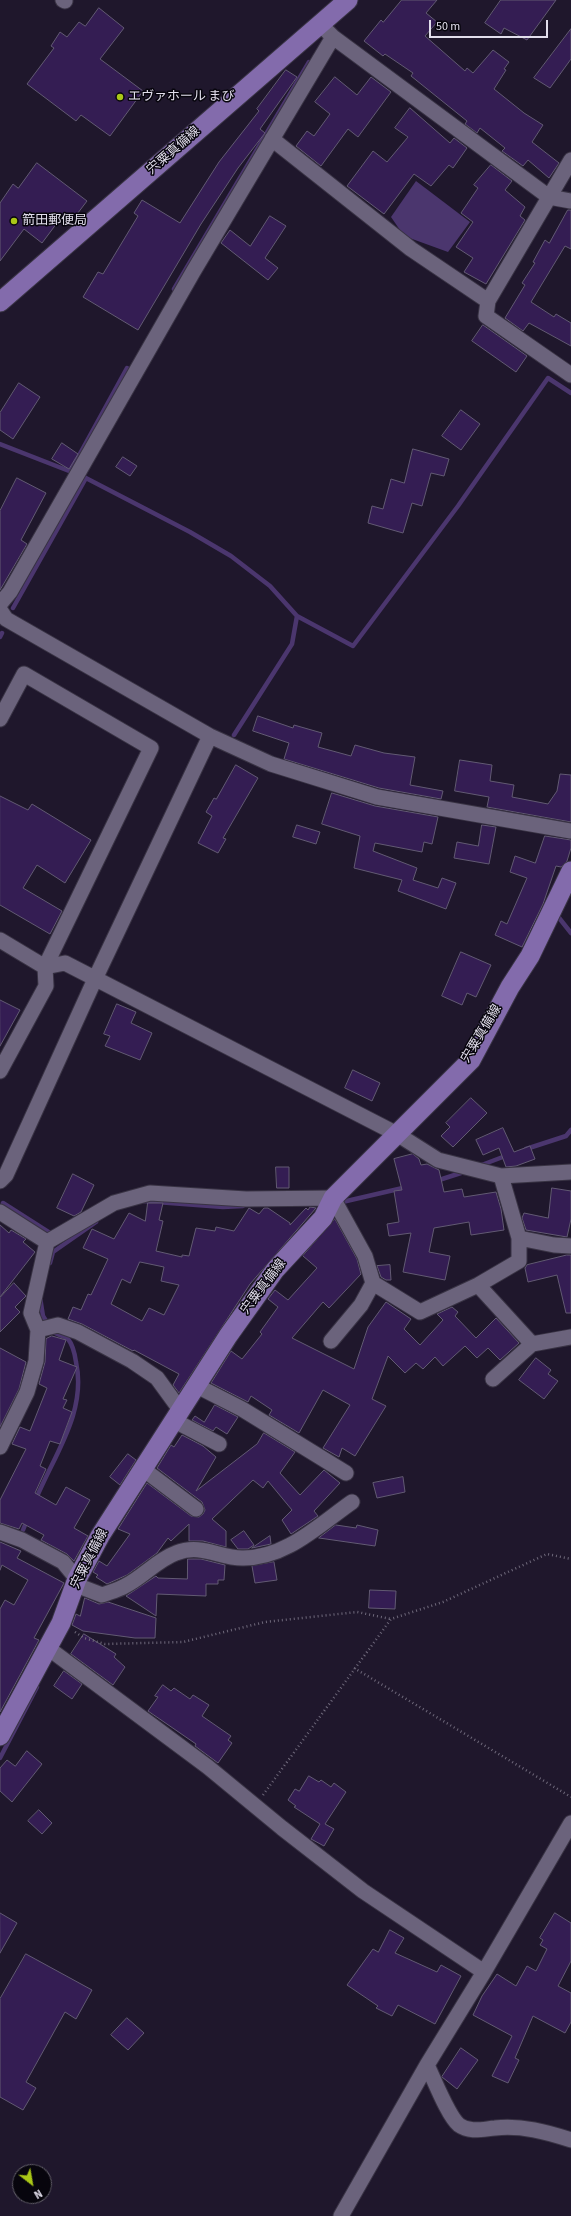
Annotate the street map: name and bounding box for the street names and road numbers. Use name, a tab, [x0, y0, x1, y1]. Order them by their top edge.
street label: 宍粟真備線	[144, 124, 204, 178]
street label: 宍粟真備線	[459, 1002, 505, 1066]
street label: 宍粟真備線	[238, 1256, 290, 1318]
street label: 宍粟真備線	[68, 1527, 112, 1591]

